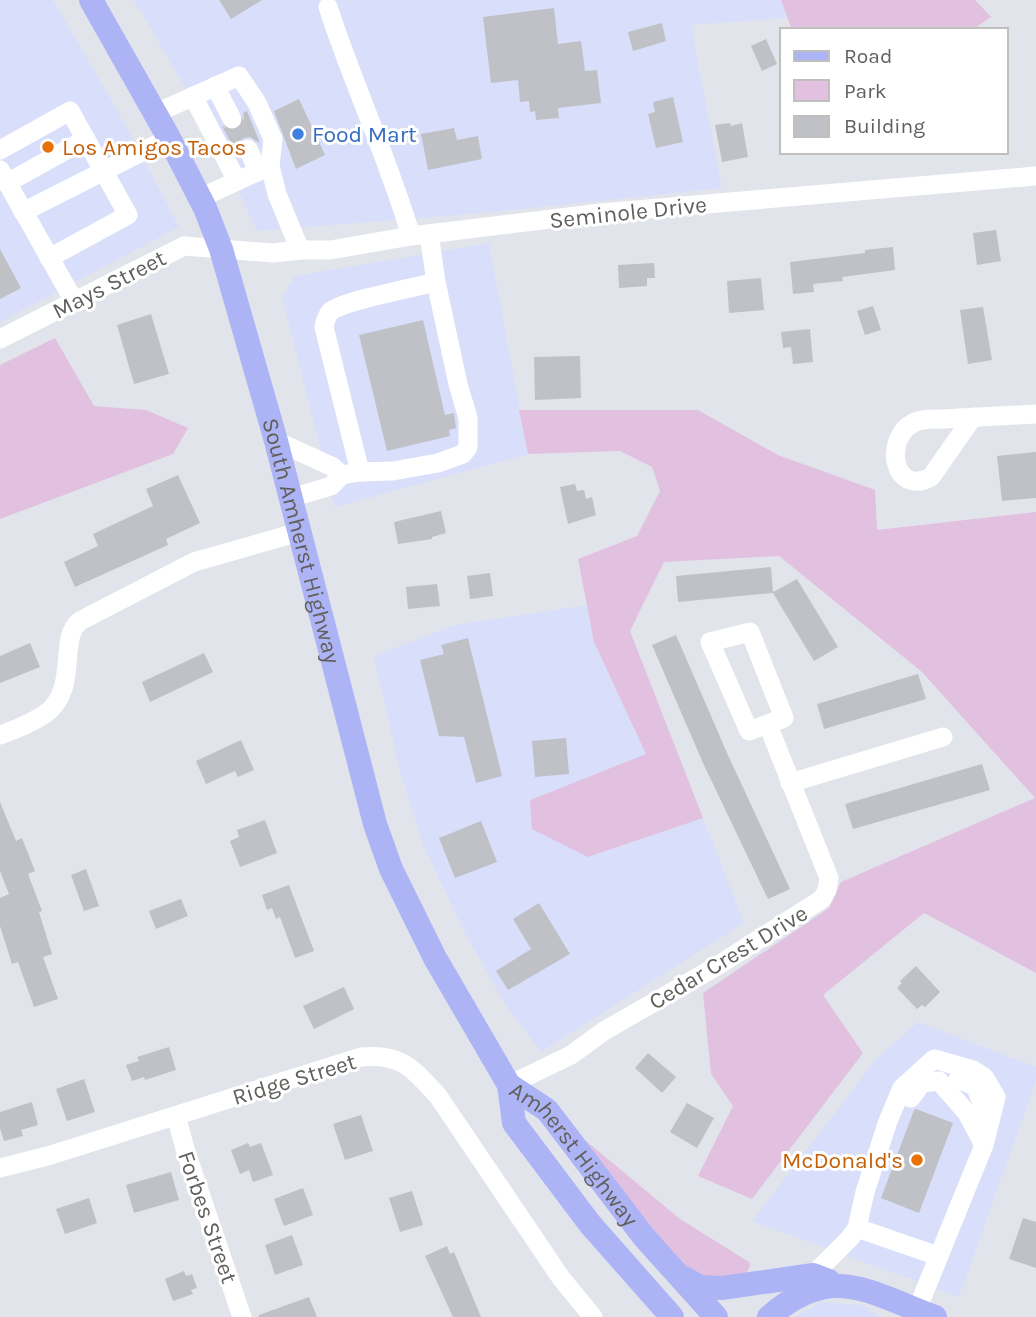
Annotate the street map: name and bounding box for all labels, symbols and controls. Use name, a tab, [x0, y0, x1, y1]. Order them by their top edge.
legend	[780, 28, 1008, 154]
text: Road	[844, 44, 892, 68]
text: Park	[844, 79, 887, 103]
text: Building	[844, 114, 925, 138]
place label: Food Mart	[312, 121, 417, 148]
marker: Food Mart	[290, 126, 306, 142]
place label: Los Amigos Tacos	[62, 134, 246, 161]
marker: Los Amigos Tacos	[40, 139, 56, 155]
street label: Seminole Drive	[548, 191, 708, 234]
street label: Mays Street	[48, 244, 171, 325]
street label: South Amherst Highway	[256, 415, 346, 667]
street label: Cedar Crest Drive	[644, 899, 812, 1015]
street label: Ridge Street	[229, 1048, 360, 1111]
street label: Amherst Highway	[505, 1076, 644, 1232]
street label: Forbes Street	[172, 1147, 243, 1287]
place label: McDonald's	[782, 1147, 903, 1174]
marker: McDonald's	[909, 1152, 925, 1168]

